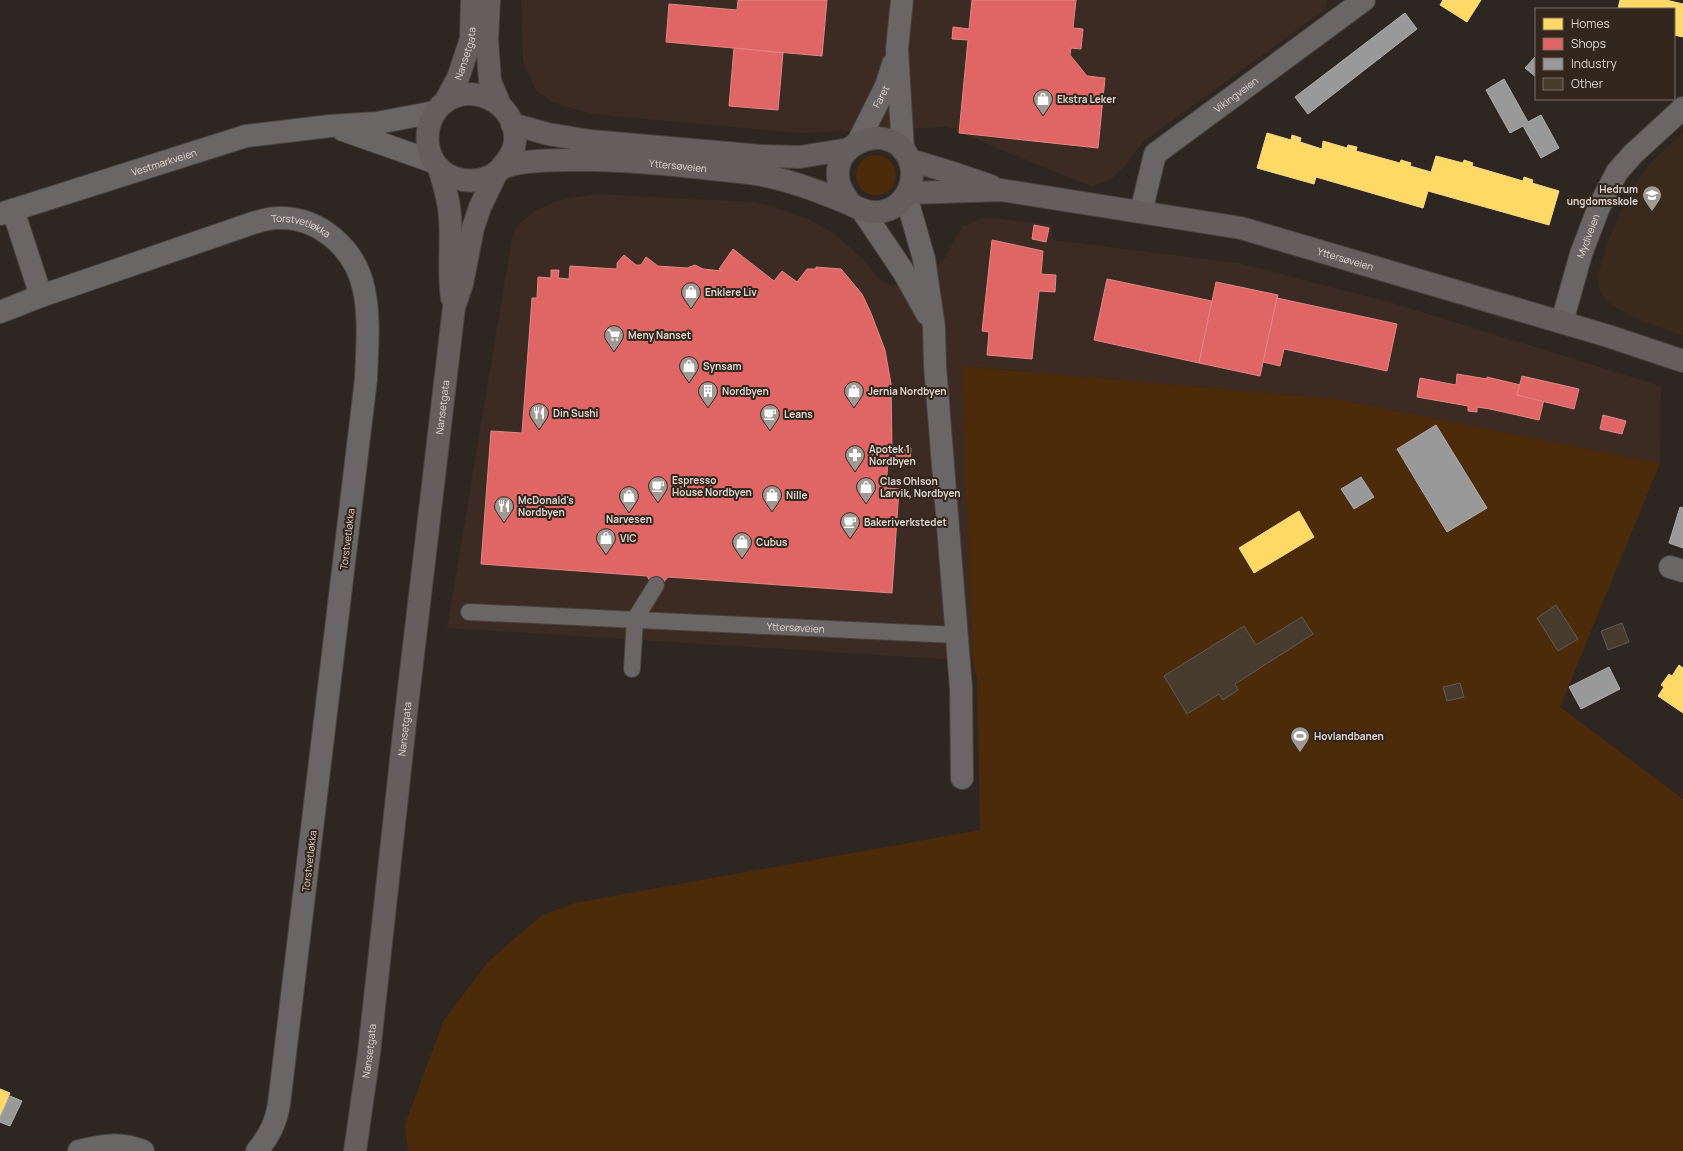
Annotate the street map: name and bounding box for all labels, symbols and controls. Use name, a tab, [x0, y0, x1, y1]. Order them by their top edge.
legend	[1535, 8, 1675, 100]
text: Homes	[1571, 15, 1610, 32]
street label: Nansetgata	[451, 27, 478, 82]
text: Shops	[1571, 35, 1606, 52]
text: Industry	[1571, 55, 1617, 72]
street label: Vikingveien	[1211, 73, 1261, 116]
text: Other	[1571, 75, 1604, 92]
street label: Faret	[869, 83, 892, 110]
shop icon: Ekstra Leker	[1032, 88, 1054, 116]
place label: Ekstra Leker	[1057, 92, 1116, 106]
street label: Vestmarkveien	[129, 145, 199, 179]
street label: Yttersøveien	[649, 156, 708, 175]
place label: Hedrum ungdomsskole	[1567, 182, 1638, 208]
school or university icon: Hedrum ungdomsskole	[1641, 184, 1663, 212]
street label: Torstvetløkka	[270, 211, 334, 241]
street label: Mydiveien	[1573, 212, 1603, 260]
street label: Yttersøveien	[1316, 244, 1375, 274]
shop icon: Enklere Liv	[680, 281, 702, 309]
place label: Enklere Liv	[705, 285, 757, 299]
supermarket icon: Meny Nanset	[603, 324, 625, 352]
place label: Meny Nanset	[628, 328, 691, 342]
shop icon: Synsam	[678, 355, 700, 383]
place label: Synsam	[703, 359, 742, 373]
street label: Nansetgata	[432, 379, 452, 435]
building icon: Nordbyen	[697, 380, 719, 408]
shop icon: Jernia Nordbyen	[843, 380, 865, 408]
place label: Nordbyen	[722, 384, 769, 398]
place label: Jernia Nordbyen	[868, 384, 947, 398]
restaurant icon: Din Sushi	[528, 402, 550, 430]
cafe icon: Leans	[759, 403, 781, 431]
place label: Din Sushi	[553, 406, 598, 420]
place label: Leans	[784, 407, 813, 421]
place label: Apotek 1 Nordbyen	[869, 442, 916, 468]
pharmacy icon: Apotek 1 Nordbyen	[844, 444, 866, 472]
place label: Espresso House Nordbyen	[672, 473, 752, 499]
place label: Clas Ohlson Larvik, Nordbyen	[880, 474, 961, 500]
cafe icon: Espresso House Nordbyen	[647, 475, 669, 503]
shop icon: Clas Ohlson Larvik, Nordbyen	[855, 476, 877, 504]
shop icon: Nille	[761, 484, 783, 512]
shop icon: Narvesen	[618, 485, 640, 513]
place label: Nille	[786, 488, 808, 502]
place label: McDonald's Nordbyen	[518, 493, 574, 519]
restaurant icon: McDonald's Nordbyen	[493, 495, 515, 523]
street label: Torstvetløkka	[336, 507, 358, 571]
cafe icon: Bakeriverkstedet	[839, 511, 861, 539]
place label: Narvesen	[606, 512, 652, 526]
place label: Bakeriverkstedet	[864, 515, 947, 529]
shop icon: VIC	[595, 527, 617, 555]
place label: VIC	[620, 531, 637, 545]
shop icon: Cubus	[731, 531, 753, 559]
place label: Cubus	[756, 535, 788, 549]
street label: Yttersøveien	[766, 619, 825, 636]
street label: Nansetgata	[394, 701, 414, 757]
sports icon: Hovlandbanen	[1289, 725, 1311, 753]
place label: Hovlandbanen	[1314, 729, 1384, 743]
street label: Torstvetløkka	[298, 829, 320, 893]
street label: Nansetgata	[358, 1023, 379, 1079]

